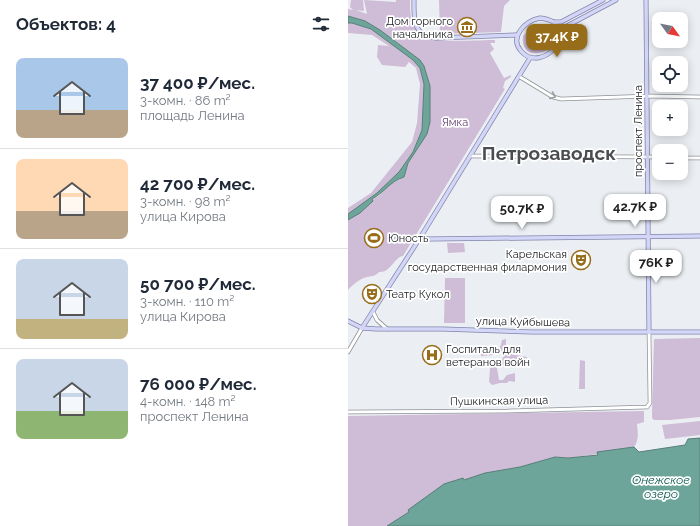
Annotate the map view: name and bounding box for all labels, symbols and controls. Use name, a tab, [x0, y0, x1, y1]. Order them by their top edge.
north arrow	[652, 12, 688, 48]
map controls	[652, 12, 688, 180]
icon: filters	[310, 13, 332, 35]
text: Объектов: 4	[16, 14, 116, 34]
place label: Дом горного начальника	[386, 15, 453, 41]
museum icon: Дом горного начальника	[456, 16, 478, 38]
pin: 37.4K ₽	[520, 24, 594, 58]
text: 37.4K ₽	[535, 29, 579, 44]
button: locate	[652, 56, 688, 92]
text: 37 400 ₽/мес.	[140, 73, 255, 93]
icon: home	[48, 74, 96, 122]
street label: проспект Ленина	[632, 85, 645, 177]
one-way arrow	[550, 91, 557, 99]
text: 3-комн. · 86 m²	[140, 93, 231, 108]
button: +	[652, 100, 688, 136]
text: площадь Ленина	[140, 108, 245, 123]
park label: Ямка	[442, 116, 468, 129]
district label: Петрозаводск	[482, 142, 616, 164]
button: −	[652, 144, 688, 180]
text: 42 700 ₽/мес.	[140, 174, 255, 194]
icon: home	[48, 175, 96, 223]
text: 3-комн. · 98 m²	[140, 194, 230, 209]
pin: 42.7K ₽	[598, 194, 672, 228]
pin: 50.7K ₽	[485, 196, 559, 230]
text: 42.7K ₽	[613, 199, 657, 214]
text: 50.7K ₽	[500, 201, 544, 216]
text: улица Кирова	[140, 209, 226, 224]
sports icon: Юность	[363, 227, 385, 249]
place label: Юность	[388, 232, 429, 245]
place label: Карельская государственная филармония	[408, 248, 567, 274]
theatre icon: Карельская государственная филармония	[570, 249, 592, 271]
pin: 76K ₽	[628, 250, 684, 284]
text: 76K ₽	[639, 255, 673, 270]
text: 50 700 ₽/мес.	[140, 274, 256, 294]
icon: home	[48, 275, 96, 323]
theatre icon: Театр Кукол	[361, 283, 383, 305]
place label: Театр Кукол	[386, 288, 449, 301]
text: 3-комн. · 110 m²	[140, 294, 234, 309]
text: улица Кирова	[140, 309, 226, 324]
street label: улица Куйбышева	[476, 315, 570, 329]
place label: Госпиталь для ветеранов войн	[446, 343, 530, 369]
hospital icon: Госпиталь для ветеранов войн	[421, 344, 443, 366]
text: 76 000 ₽/мес.	[140, 374, 257, 394]
icon: home	[48, 375, 96, 423]
text: 4-комн. · 148 m²	[140, 394, 236, 409]
street label: Пушкинская улица	[450, 394, 548, 408]
text: проспект Ленина	[140, 409, 249, 424]
water label: Онежское озеро	[632, 473, 690, 501]

